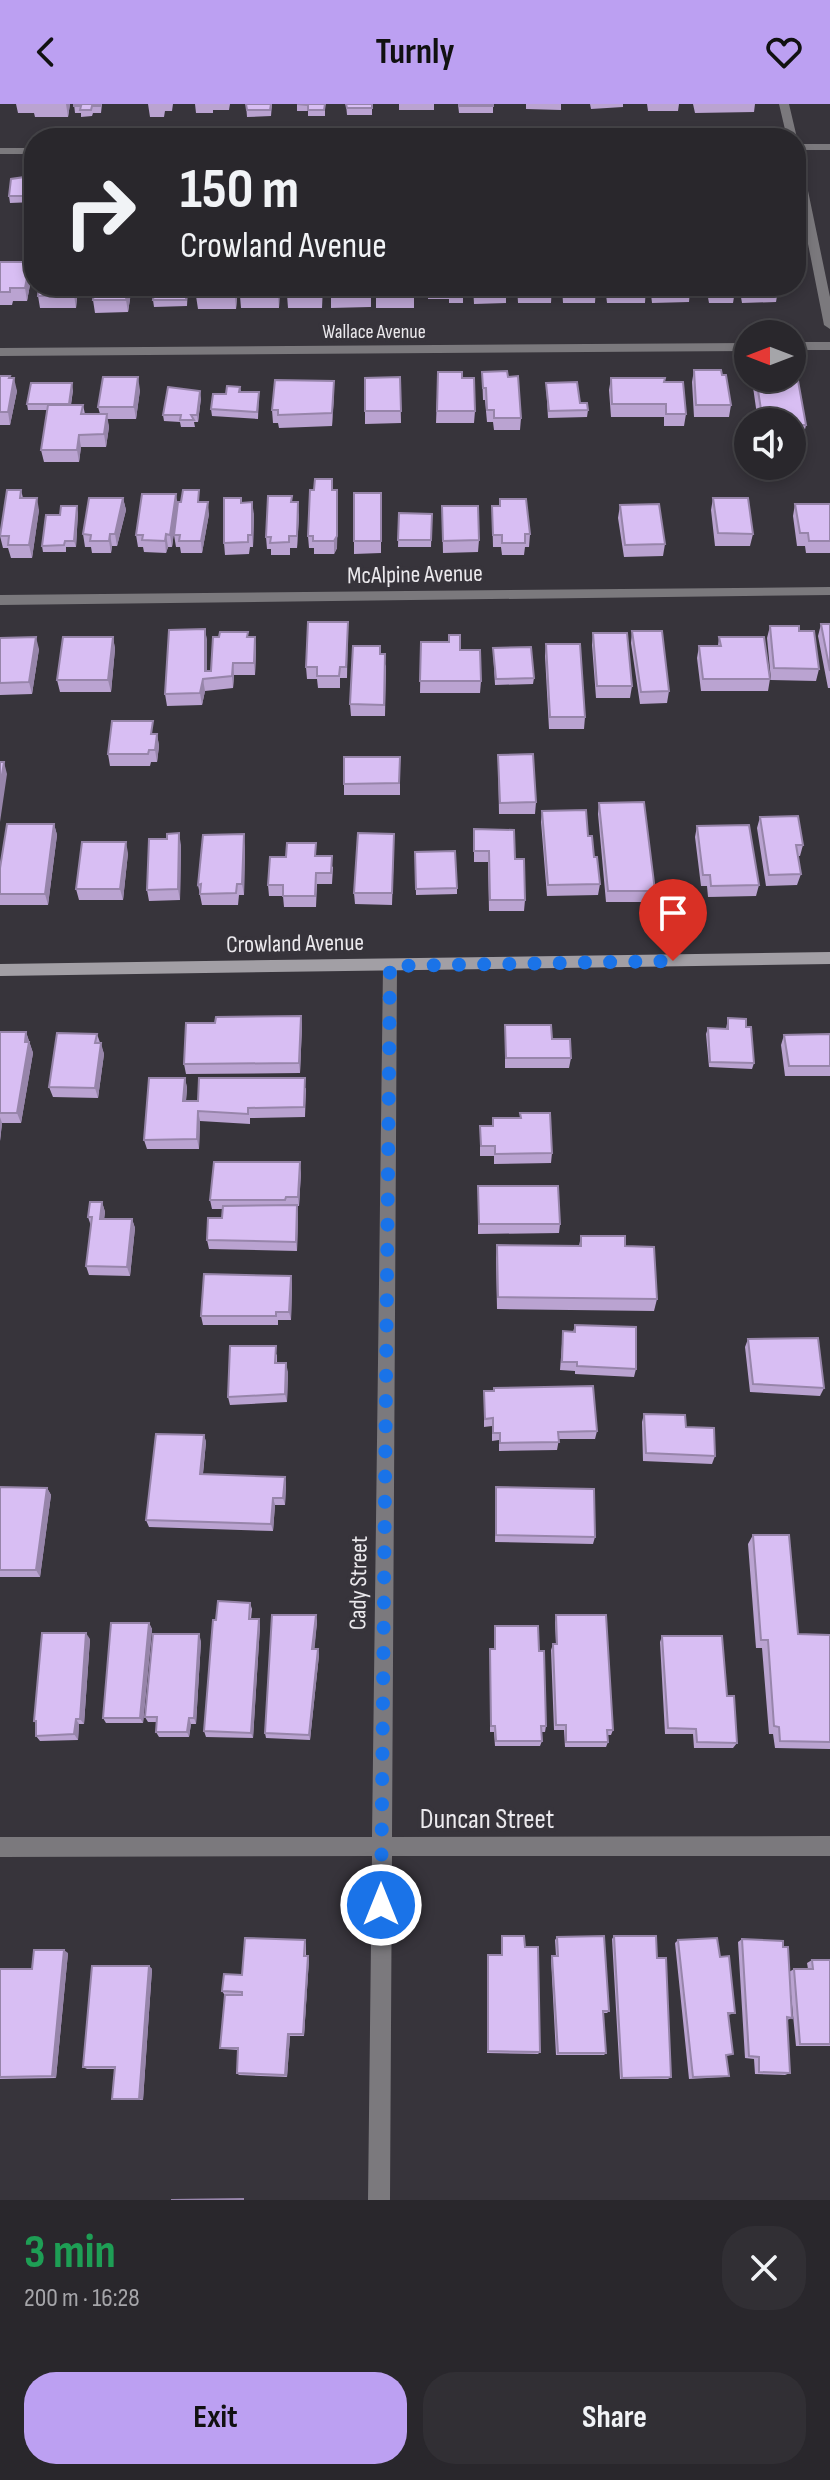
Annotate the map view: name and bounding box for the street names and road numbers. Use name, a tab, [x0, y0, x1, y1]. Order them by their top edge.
street label: Wallace Avenue	[322, 320, 426, 344]
street label: McAlpine Avenue	[347, 559, 483, 590]
street label: Crowland Avenue	[226, 928, 364, 959]
street label: Cady Street	[343, 1536, 374, 1630]
street label: Duncan Street	[420, 1803, 554, 1836]

